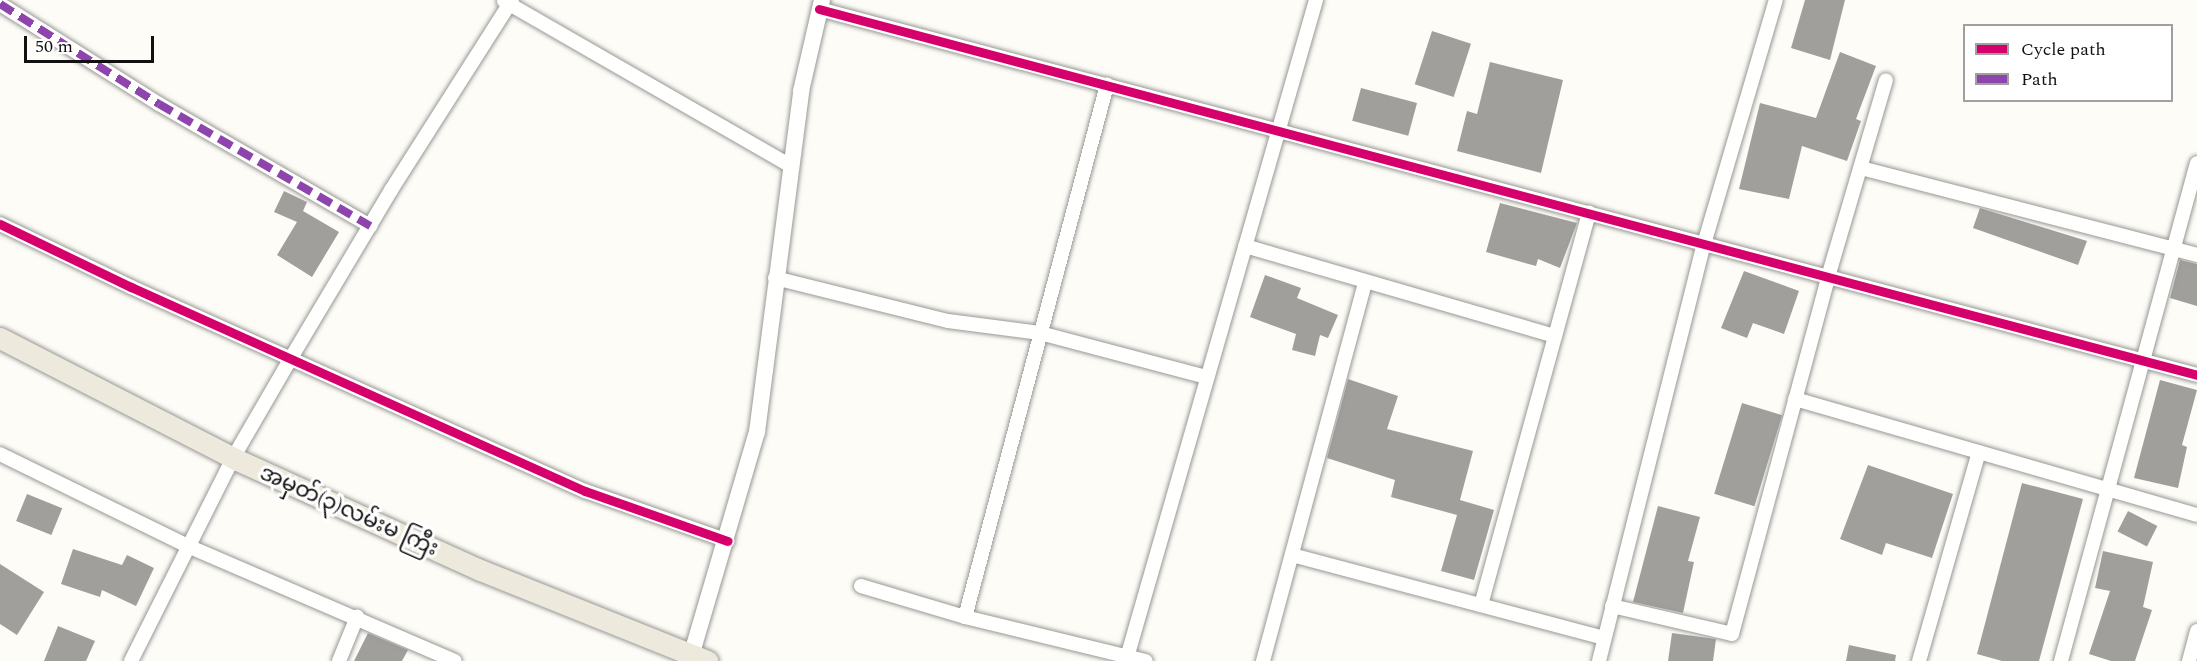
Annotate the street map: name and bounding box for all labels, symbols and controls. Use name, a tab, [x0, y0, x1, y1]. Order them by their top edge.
scale bar	[27, 24, 158, 62]
legend	[1963, 24, 2173, 102]
text: 50 m	[35, 33, 73, 60]
text: Cycle path	[2021, 36, 2106, 63]
text: Path	[2021, 66, 2058, 93]
street label: အမှတ်(၃)လမ်းမ ကြီး	[256, 460, 442, 562]

